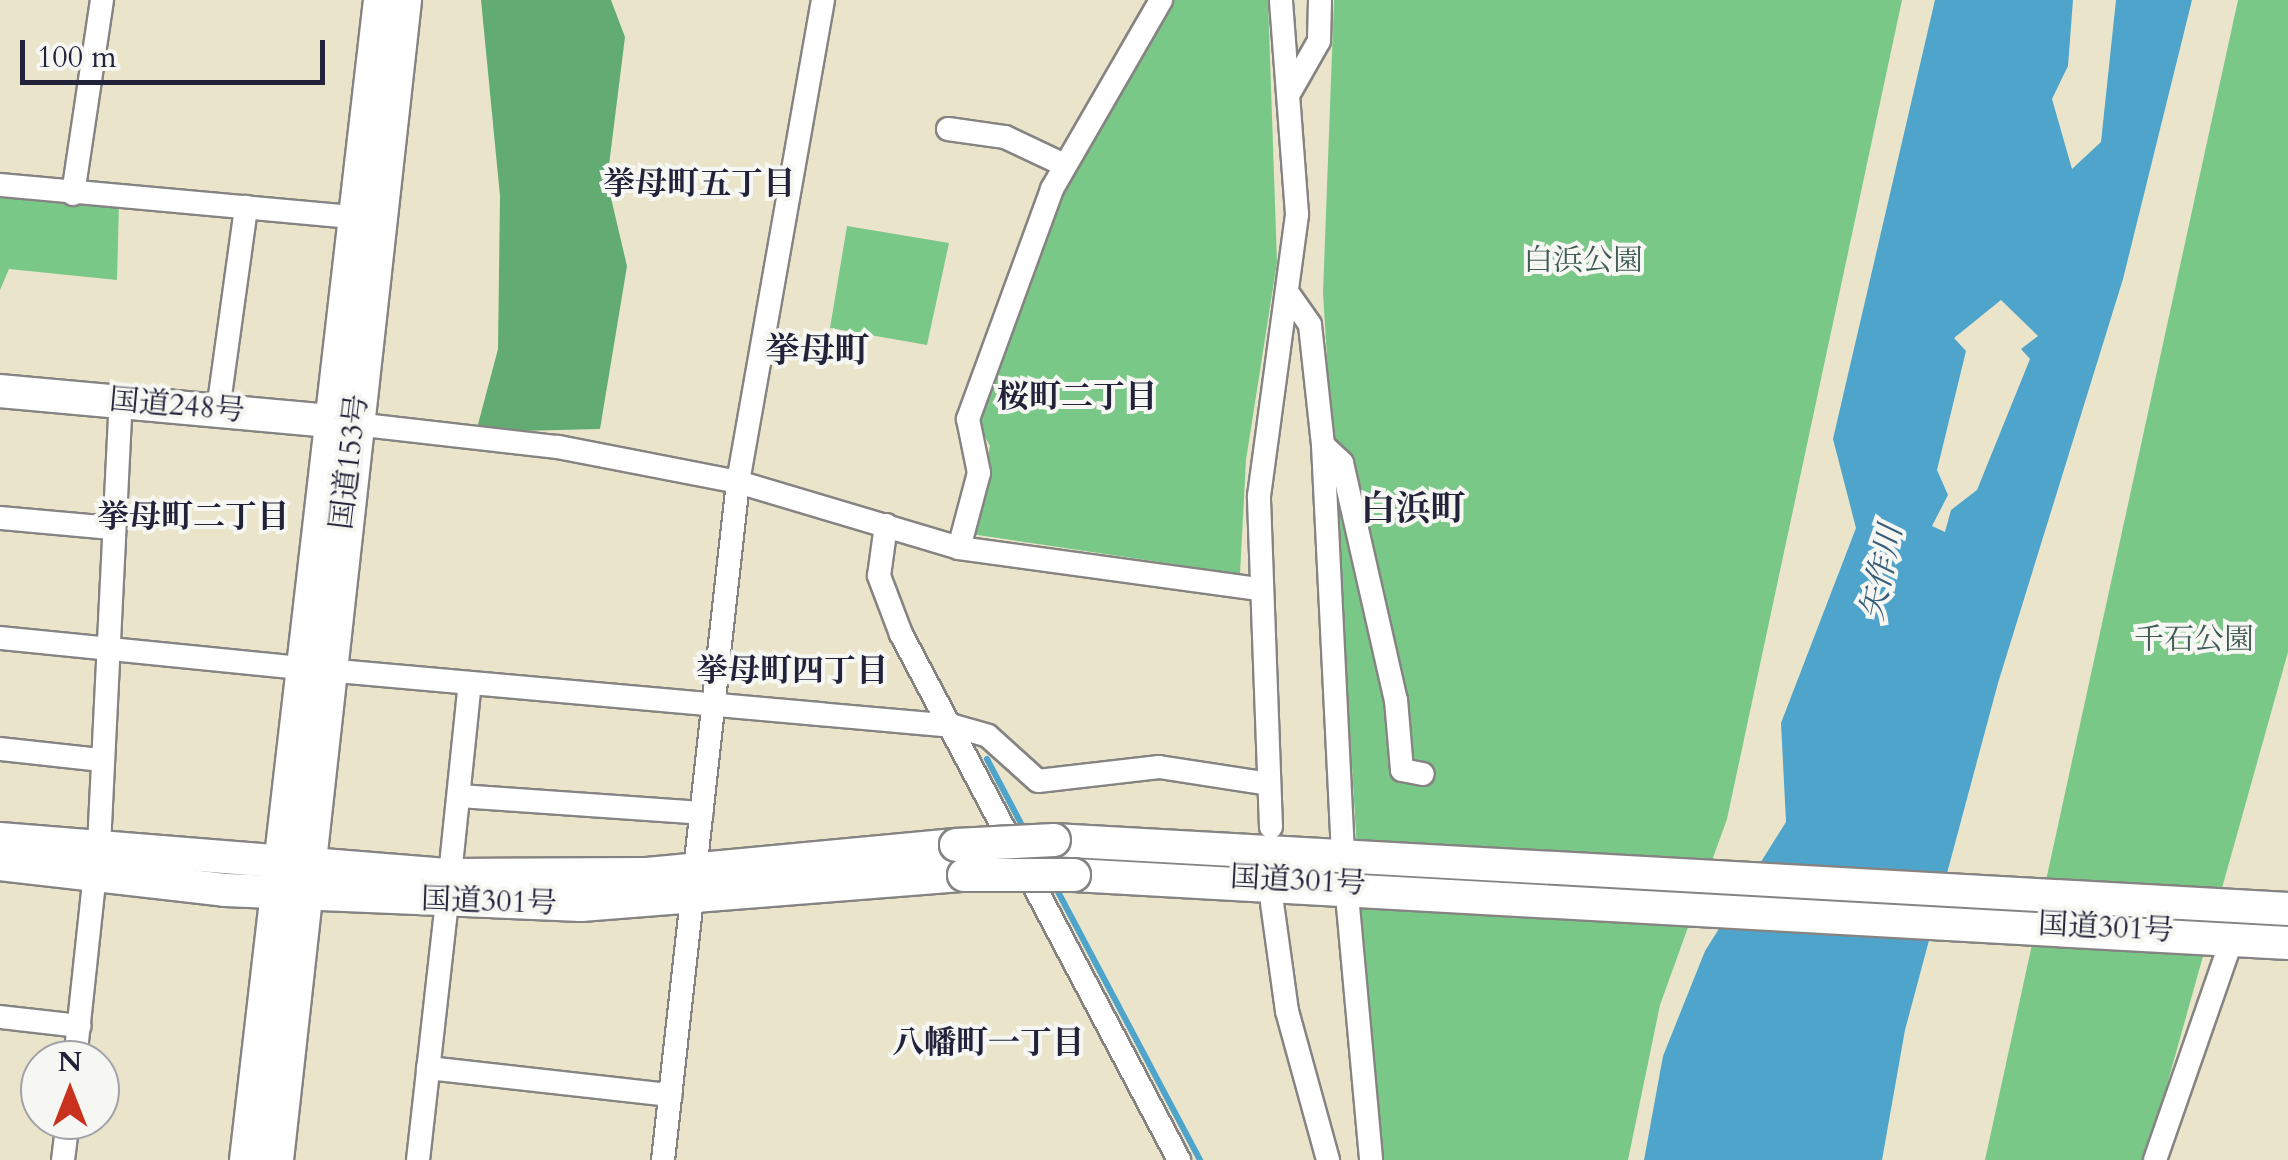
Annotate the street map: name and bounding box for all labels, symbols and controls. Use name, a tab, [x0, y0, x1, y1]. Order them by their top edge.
scale bar	[25, 20, 330, 82]
text: 100 m	[37, 37, 117, 78]
district label: 挙母町五丁目	[603, 165, 795, 203]
park label: 白浜公園	[1523, 243, 1643, 279]
district label: 挙母町	[765, 330, 869, 372]
district label: 桜町二丁目	[997, 378, 1157, 416]
street label: 国道248号	[108, 382, 246, 430]
street label: 国道153号	[324, 392, 376, 532]
district label: 白浜町	[1361, 488, 1465, 530]
district label: 挙母町二丁目	[97, 498, 289, 536]
water label: 矢作川	[1853, 522, 1911, 624]
park label: 千石公園	[2134, 622, 2254, 658]
district label: 挙母町四丁目	[696, 652, 888, 690]
street label: 国道301号	[1229, 859, 1367, 903]
street label: 国道301号	[420, 882, 558, 922]
street label: 国道301号	[2037, 906, 2175, 950]
district label: 八幡町一丁目	[892, 1024, 1084, 1062]
north arrow	[20, 1040, 120, 1140]
text: N	[58, 1043, 82, 1081]

